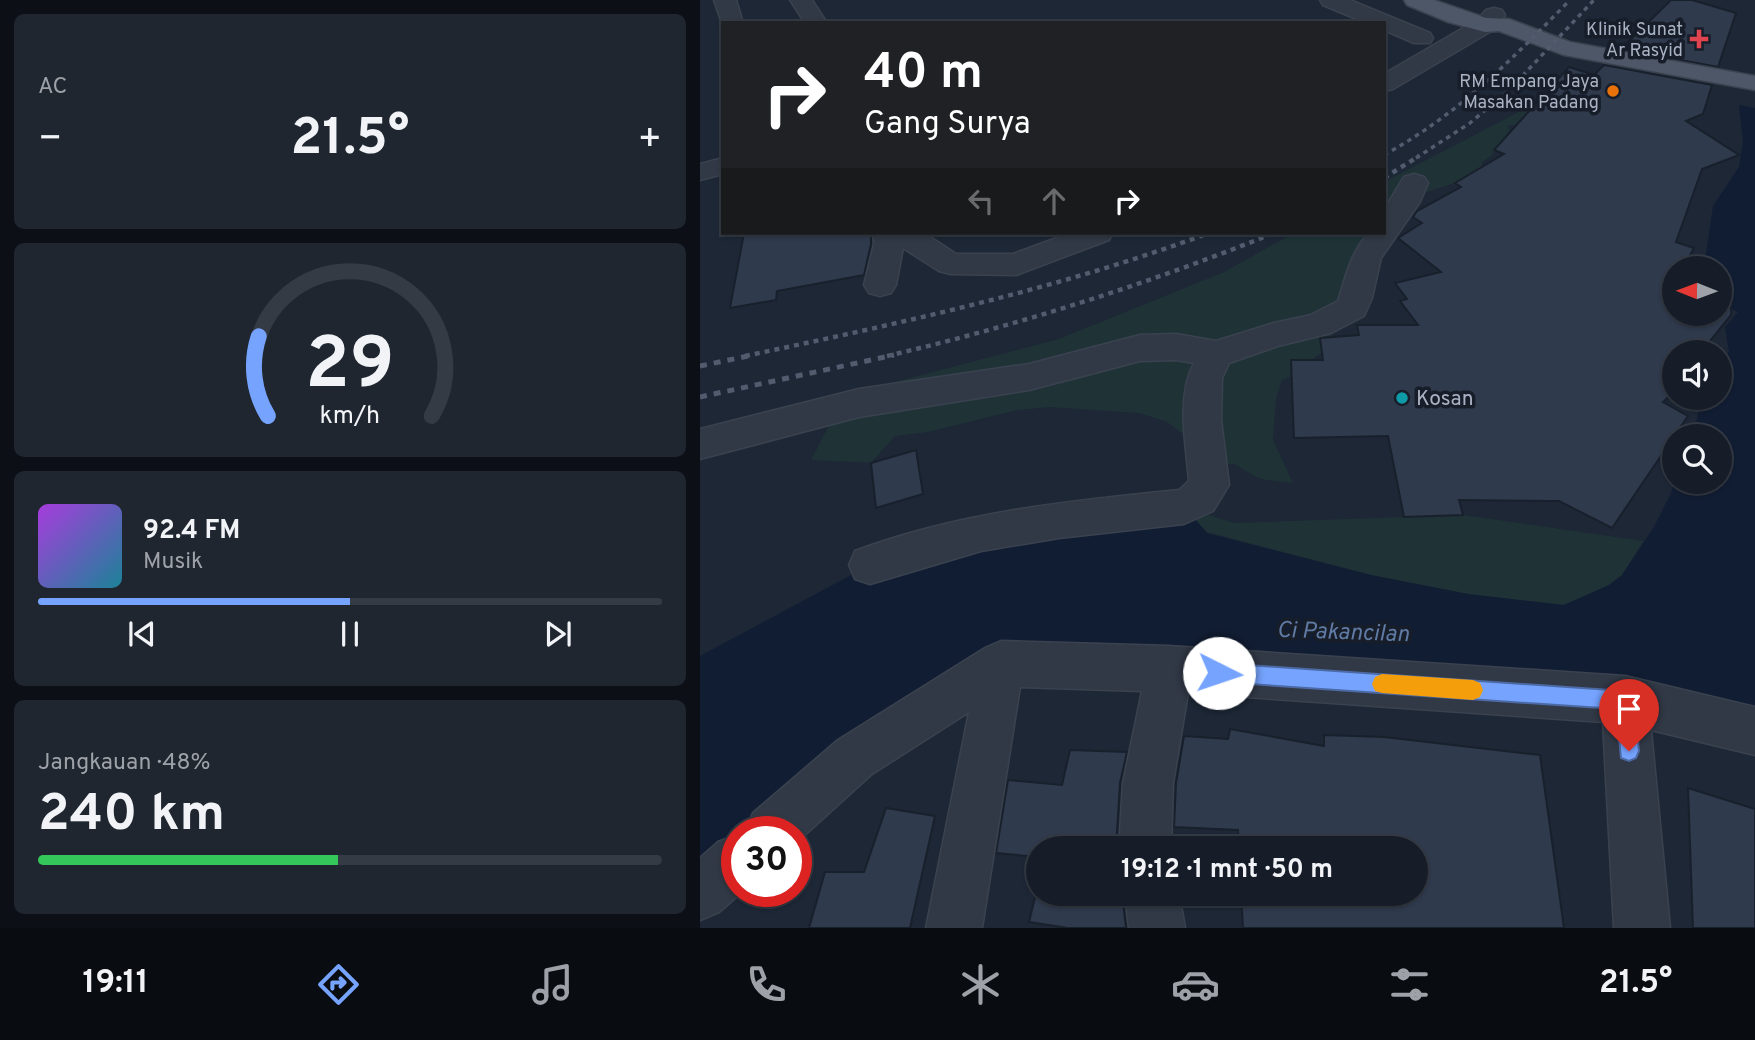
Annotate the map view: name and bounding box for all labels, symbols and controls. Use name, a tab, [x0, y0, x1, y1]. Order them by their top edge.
place label: Klinik Sunat Ar Rasyid	[1586, 19, 1683, 63]
marker: Klinik Sunat Ar Rasyid	[1689, 29, 1709, 49]
text: 40 m	[864, 44, 983, 106]
icon: right	[749, 49, 840, 140]
place label: RM Empang Jaya Masakan Padang	[1459, 71, 1599, 115]
text: AC	[38, 73, 67, 102]
marker: RM Empang Jaya Masakan Padang	[1605, 83, 1621, 99]
text: Gang Surya	[864, 105, 1031, 145]
text: 21.5°	[291, 107, 409, 173]
text: −	[38, 116, 63, 165]
text: +	[637, 116, 662, 165]
icon: left	[962, 182, 1000, 220]
icon: ahead	[1035, 182, 1073, 220]
icon: right	[1108, 182, 1146, 220]
north arrow	[1662, 256, 1732, 326]
map controls	[1662, 256, 1732, 494]
text: 29	[305, 322, 395, 414]
button: sound	[1662, 340, 1732, 410]
place label: Kosan	[1416, 386, 1474, 413]
marker: Kosan	[1394, 390, 1410, 406]
text: km/h	[320, 401, 380, 433]
button: search	[1662, 424, 1732, 494]
text: 92.4 FM	[143, 515, 240, 548]
text: Musik	[143, 548, 203, 577]
icon: previous	[123, 615, 161, 653]
icon: pause	[331, 615, 369, 653]
icon: next	[539, 615, 577, 653]
water label: Ci Pakancilan	[1276, 617, 1410, 650]
position arrow	[1182, 636, 1256, 710]
pin	[1599, 679, 1659, 751]
icon: arrive	[1610, 690, 1648, 728]
text: Jangkauan · 48%	[38, 749, 211, 778]
text: 240 km	[38, 783, 225, 849]
speed limit sign: 30	[721, 816, 812, 907]
text: 19:12 · 1 mnt · 50 m	[1121, 854, 1333, 887]
icon: directions	[314, 960, 363, 1009]
icon: music	[528, 960, 577, 1009]
icon: phone	[742, 960, 791, 1009]
icon: climate	[956, 960, 1005, 1009]
icon: car	[1171, 960, 1220, 1009]
icon: filters	[1385, 960, 1434, 1009]
text: 19:11	[83, 964, 148, 1004]
text: 21.5°	[1599, 964, 1672, 1004]

